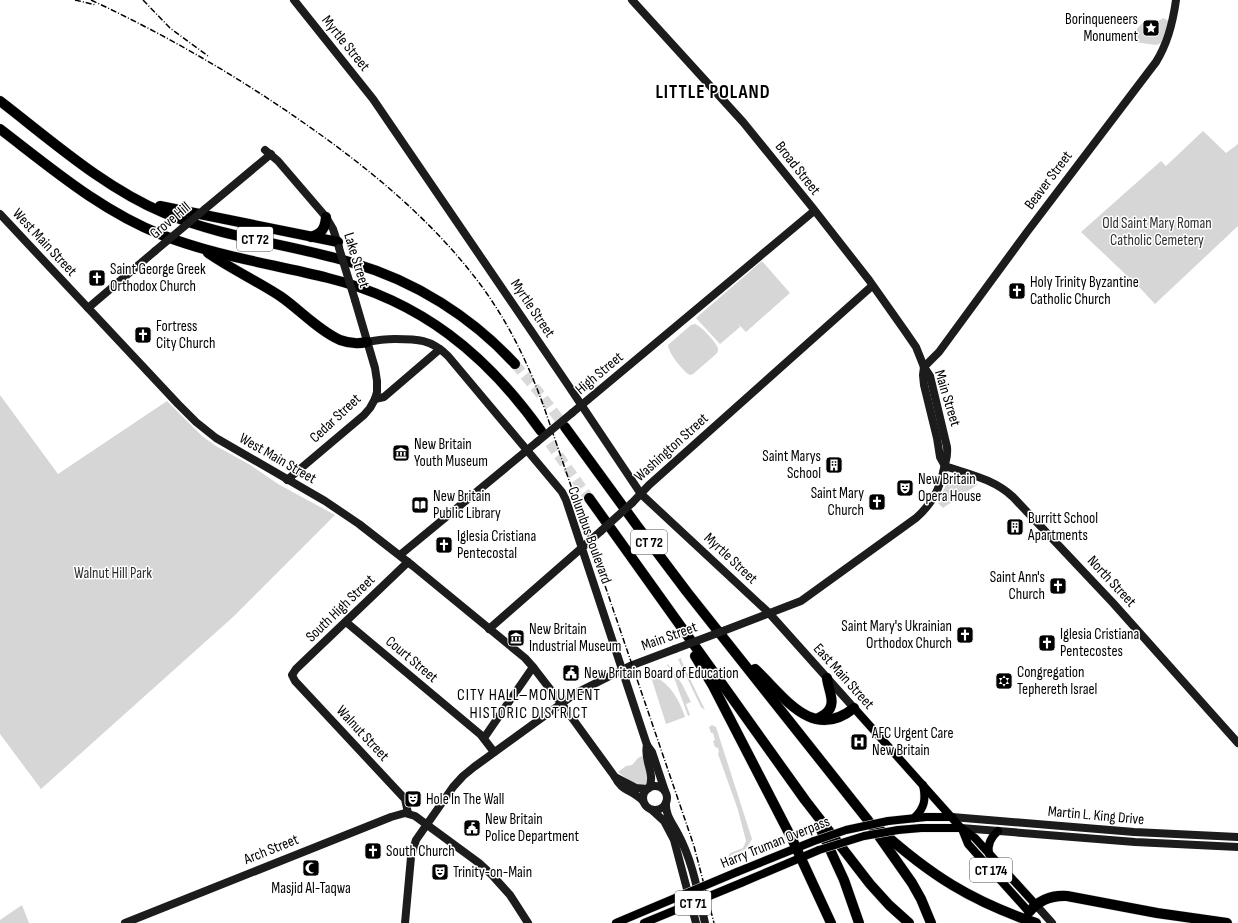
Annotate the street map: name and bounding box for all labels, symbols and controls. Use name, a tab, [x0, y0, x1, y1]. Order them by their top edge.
place label: Borinqueneers Monument	[1065, 10, 1138, 46]
street label: Myrtle Street	[317, 11, 374, 76]
place icon: Borinqueneers Monument	[1141, 18, 1161, 38]
district label: LITTLE POLAND	[655, 81, 771, 104]
street label: Broad Street	[771, 138, 825, 199]
street label: Beaver Street	[1020, 147, 1077, 213]
street label: Grove Hill	[146, 198, 195, 243]
street label: West Main Street	[8, 204, 81, 281]
park label: Old Saint Mary Roman Catholic Cemetery	[1102, 214, 1212, 250]
road number: CT 72	[237, 227, 273, 251]
street label: Lake Street	[339, 230, 374, 291]
place label: Saint George Greek Orthodox Church	[110, 260, 206, 296]
church icon: Saint George Greek Orthodox Church	[87, 268, 107, 288]
place label: Holy Trinity Byzantine Catholic Church	[1030, 273, 1139, 309]
street label: Myrtle Street	[506, 275, 559, 342]
church icon: Holy Trinity Byzantine Catholic Church	[1007, 281, 1027, 301]
place label: Fortress City Church	[156, 317, 215, 353]
church icon: Fortress City Church	[133, 325, 153, 345]
street label: High Street	[571, 348, 628, 399]
street label: Main Street	[930, 368, 965, 429]
street label: Cedar Street	[306, 389, 365, 447]
street label: Washington Street	[630, 409, 713, 486]
street label: West Main Street	[236, 429, 320, 488]
place label: New Britain Youth Museum	[414, 435, 488, 471]
museum icon: New Britain Youth Museum	[391, 443, 411, 463]
place label: Saint Marys School	[762, 447, 821, 483]
building icon: Saint Marys School	[824, 455, 844, 475]
place label: New Britain Opera House	[918, 470, 981, 506]
theatre icon: New Britain Opera House	[895, 478, 915, 498]
street label: Columbus Boulevard	[563, 484, 616, 586]
place label: Saint Mary Church	[811, 484, 864, 520]
place label: New Britain Public Library	[433, 487, 501, 523]
church icon: Saint Mary Church	[867, 492, 887, 512]
library icon: New Britain Public Library	[410, 495, 430, 515]
place label: Burritt School Apartments	[1027, 509, 1098, 545]
building icon: Burritt School Apartments	[1005, 517, 1025, 537]
place label: Iglesia Cristiana Pentecostal	[457, 527, 536, 563]
street label: Myrtle Street	[700, 529, 762, 588]
road number: CT 72	[631, 530, 667, 554]
church icon: Iglesia Cristiana Pentecostal	[434, 535, 454, 555]
street label: North Street	[1083, 552, 1140, 611]
park label: Walnut Hill Park	[74, 564, 152, 583]
place label: Saint Ann's Church	[990, 568, 1045, 604]
street label: South High Street	[302, 570, 379, 646]
church icon: Saint Ann's Church	[1048, 576, 1068, 596]
street label: Main Street	[639, 617, 700, 655]
place label: Saint Mary's Ukrainian Orthodox Church	[841, 617, 952, 653]
place label: New Britain Industrial Museum	[529, 620, 621, 656]
church icon: Saint Mary's Ukrainian Orthodox Church	[955, 625, 975, 645]
place label: Iglesia Cristiana Pentecostes	[1060, 625, 1139, 661]
museum icon: New Britain Industrial Museum	[506, 628, 526, 648]
street label: Court Street	[382, 632, 442, 687]
church icon: Iglesia Cristiana Pentecostes	[1037, 633, 1057, 653]
street label: East Main Street	[809, 640, 878, 713]
public building icon: New Britain Board of Education	[561, 663, 581, 683]
place label: Congregation Tephereth Israel	[1017, 663, 1097, 699]
place label: New Britain Board of Education	[584, 664, 739, 683]
synagogue icon: Congregation Tephereth Israel	[994, 671, 1014, 691]
district label: CITY HALL–MONUMENT HISTORIC DISTRICT	[457, 686, 601, 723]
street label: Walnut Street	[332, 702, 393, 765]
place label: AFC Urgent Care New Britain	[871, 724, 953, 760]
hospital icon: AFC Urgent Care New Britain	[849, 732, 869, 752]
theatre icon: Hole In The Wall	[403, 789, 423, 809]
place label: Hole In The Wall	[426, 790, 504, 809]
street label: Martin L. King Drive	[1047, 802, 1145, 829]
place label: New Britain Police Department	[485, 810, 579, 846]
street label: Harry Truman Overpass	[718, 812, 833, 873]
public building icon: New Britain Police Department	[462, 818, 482, 838]
street label: Arch Street	[240, 830, 302, 869]
church icon: South Church	[363, 841, 383, 861]
place label: South Church	[386, 842, 455, 861]
mosque icon: Masjid Al-Taqwa	[301, 858, 321, 878]
road number: CT 174	[970, 858, 1012, 882]
theatre icon: Trinity-on-Main	[430, 862, 450, 882]
place label: Trinity-on-Main	[453, 863, 532, 882]
place label: Masjid Al-Taqwa	[271, 879, 351, 898]
road number: CT 71	[675, 891, 711, 915]

